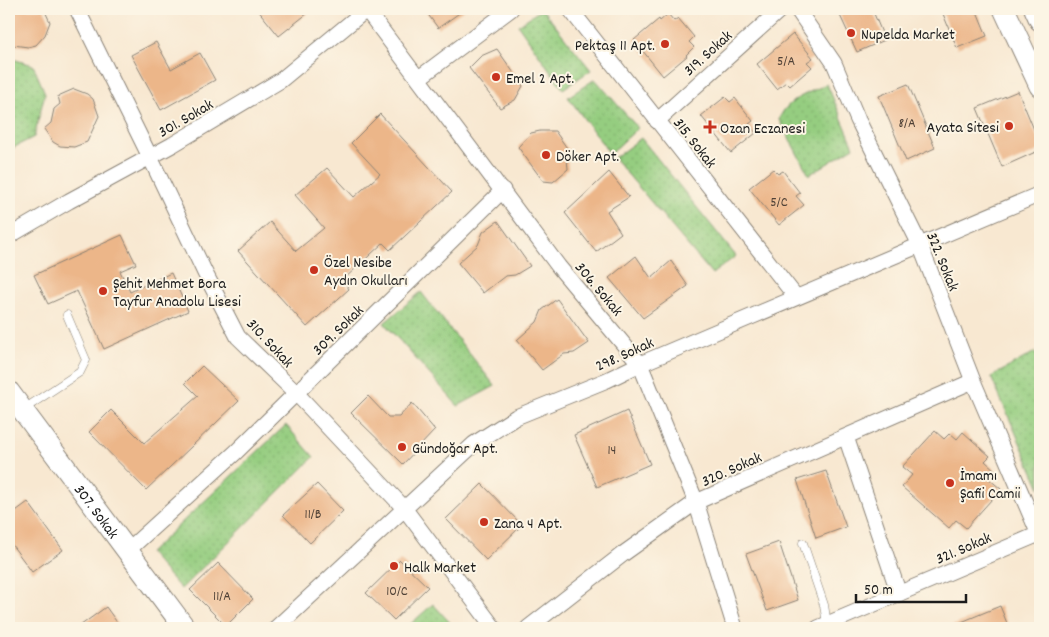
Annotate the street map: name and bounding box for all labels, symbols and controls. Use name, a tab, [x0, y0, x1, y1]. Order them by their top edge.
place label: Nupelda Market	[861, 24, 955, 47]
street label: 319. Sokak	[679, 26, 738, 82]
marker: Nupelda Market	[845, 27, 857, 39]
place label: Pektaş 11 Apt.	[575, 35, 655, 58]
marker: Pektaş 11 Apt.	[659, 38, 671, 50]
house number: 5/A	[777, 52, 795, 72]
place label: Emel 2 Apt.	[506, 68, 574, 91]
marker: Emel 2 Apt.	[490, 71, 502, 83]
street label: 301. Sokak	[154, 94, 218, 144]
street label: 315. Sokak	[667, 113, 721, 174]
house number: 8/A	[898, 114, 916, 134]
place label: Ayata Sitesi	[927, 117, 999, 140]
place label: Ozan Eczanesi	[720, 118, 805, 141]
marker: Ayata Sitesi	[1003, 120, 1015, 132]
marker: Ozan Eczanesi	[704, 121, 716, 133]
place label: Döker Apt.	[556, 146, 619, 169]
marker: Döker Apt.	[540, 149, 552, 161]
house number: 5/C	[770, 193, 788, 213]
street label: 322. Sokak	[919, 229, 964, 295]
place label: Özel Nesibe Aydın Okulları	[324, 252, 407, 293]
street label: 306. Sokak	[568, 257, 628, 322]
marker: Özel Nesibe Aydın Okulları	[308, 264, 320, 276]
place label: Şehit Mehmet Bora Tayfur Anadolu Lisesi	[113, 273, 241, 314]
marker: Şehit Mehmet Bora Tayfur Anadolu Lisesi	[97, 285, 109, 297]
street label: 309. Sokak	[308, 300, 370, 361]
street label: 310. Sokak	[240, 314, 298, 374]
street label: 298. Sokak	[592, 332, 658, 378]
place label: Gündoğar Apt.	[412, 438, 498, 461]
marker: Gündoğar Apt.	[396, 441, 408, 453]
house number: 14	[608, 441, 616, 461]
street label: 320. Sokak	[698, 447, 766, 494]
place label: İmamı Şafii Camii	[960, 465, 1020, 506]
marker: İmamı Şafii Camii	[944, 477, 956, 489]
street label: 307. Sokak	[67, 480, 124, 544]
house number: 11/B	[305, 505, 322, 525]
place label: Zana 4 Apt.	[494, 513, 562, 536]
marker: Zana 4 Apt.	[478, 516, 490, 528]
street label: 321. Sokak	[932, 527, 996, 571]
place label: Halk Market	[404, 557, 476, 580]
marker: Halk Market	[388, 560, 400, 572]
scale bar	[856, 572, 966, 604]
text: 50 m	[864, 580, 893, 602]
house number: 10/C	[386, 582, 408, 602]
house number: 11/A	[213, 587, 231, 607]

